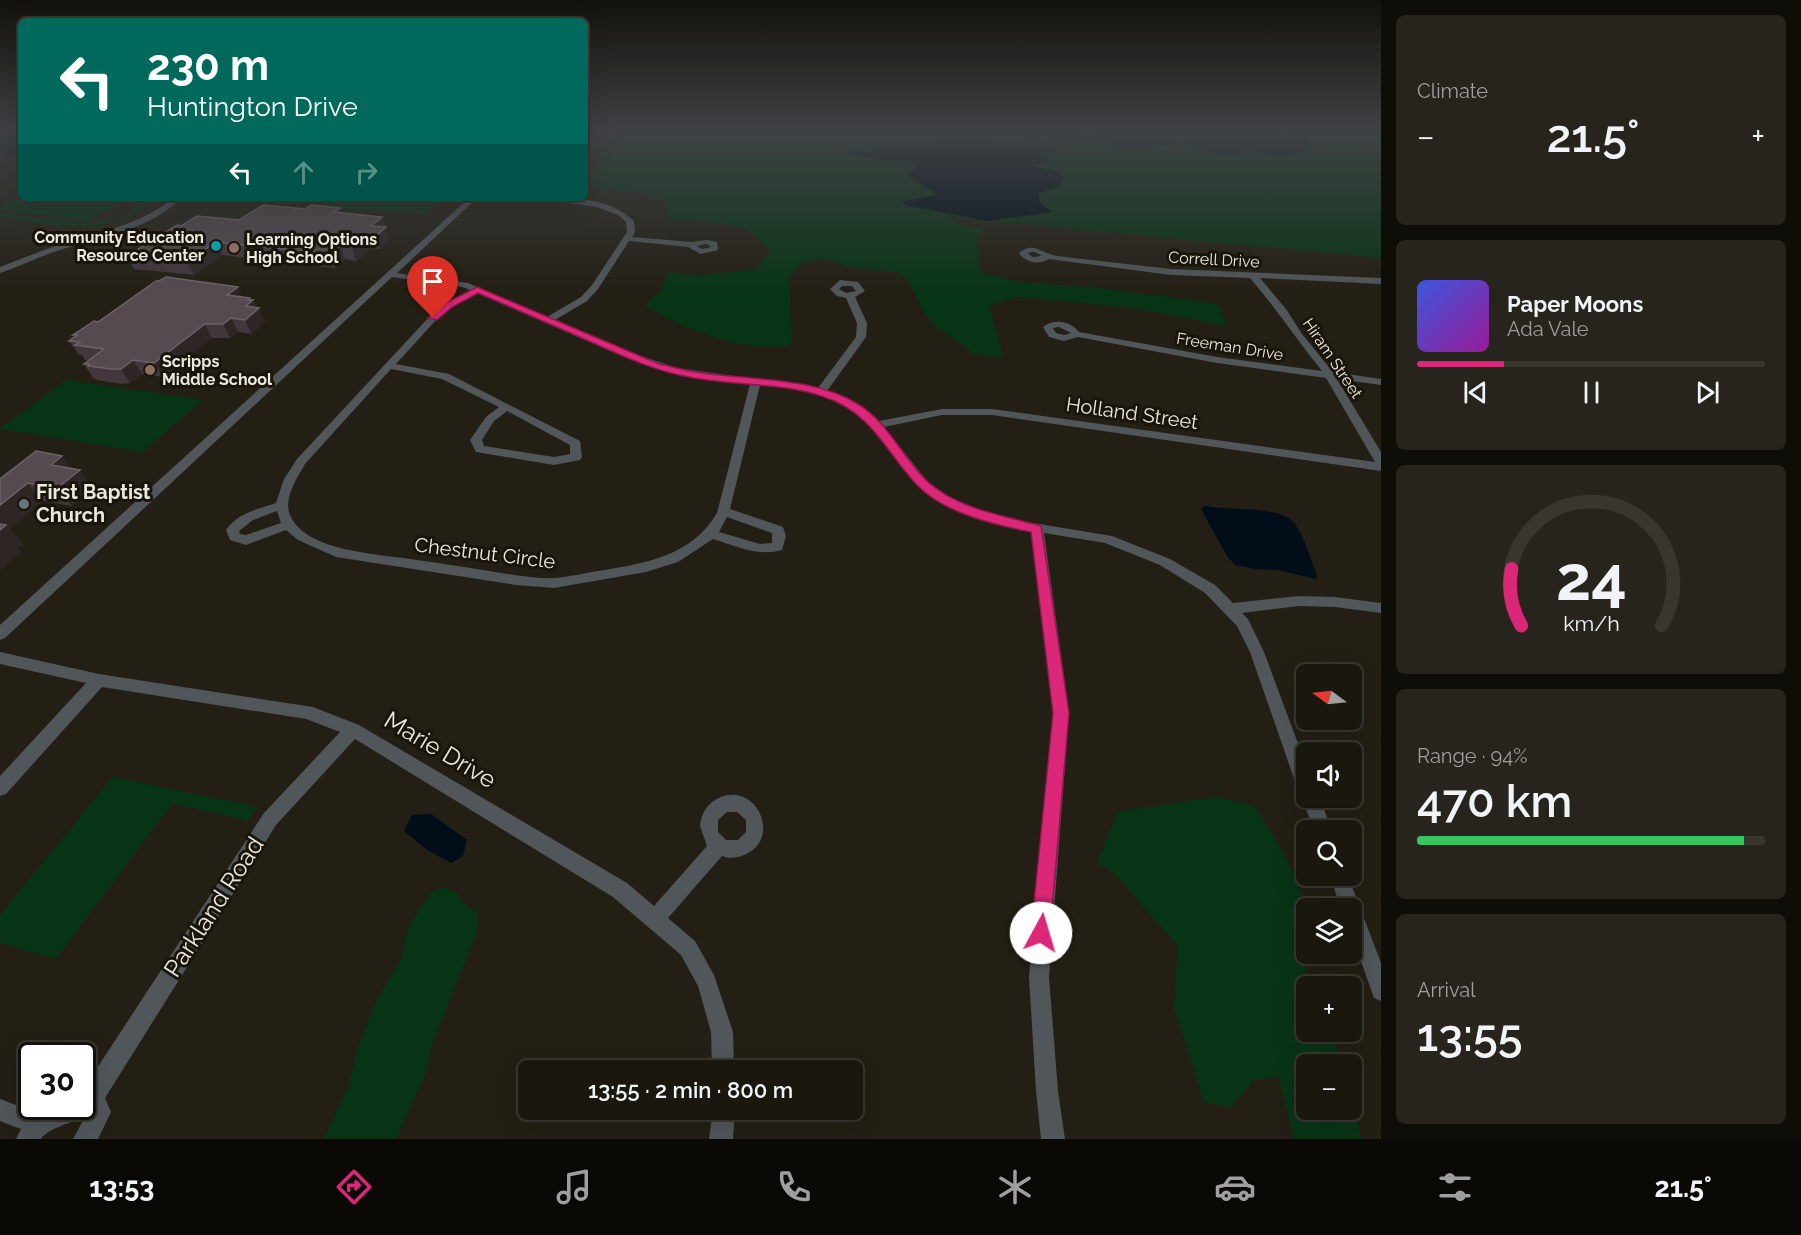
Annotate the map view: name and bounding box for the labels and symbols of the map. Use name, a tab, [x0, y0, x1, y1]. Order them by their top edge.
place label: Community Education Resource Center	[34, 228, 204, 265]
place label: Learning Options High School	[246, 230, 377, 267]
marker: Community Education Resource Center	[209, 239, 223, 253]
marker: Learning Options High School	[227, 241, 241, 255]
street label: Correll Drive	[1168, 248, 1260, 271]
pin	[407, 256, 458, 318]
street label: Hiram Street	[1299, 315, 1367, 403]
street label: Freeman Drive	[1175, 329, 1285, 364]
place label: Scripps Middle School	[162, 352, 273, 389]
marker: Scripps Middle School	[143, 363, 157, 377]
street label: Holland Street	[1065, 392, 1200, 434]
place label: First Baptist Church	[36, 480, 151, 527]
marker: First Baptist Church	[17, 497, 31, 511]
street label: Chestnut Circle	[413, 532, 557, 574]
north arrow	[1296, 664, 1362, 730]
street label: Marie Drive	[379, 705, 501, 794]
street label: Parkland Road	[158, 831, 270, 982]
position arrow	[1009, 901, 1073, 965]
speed limit sign: 30	[18, 1042, 96, 1120]

